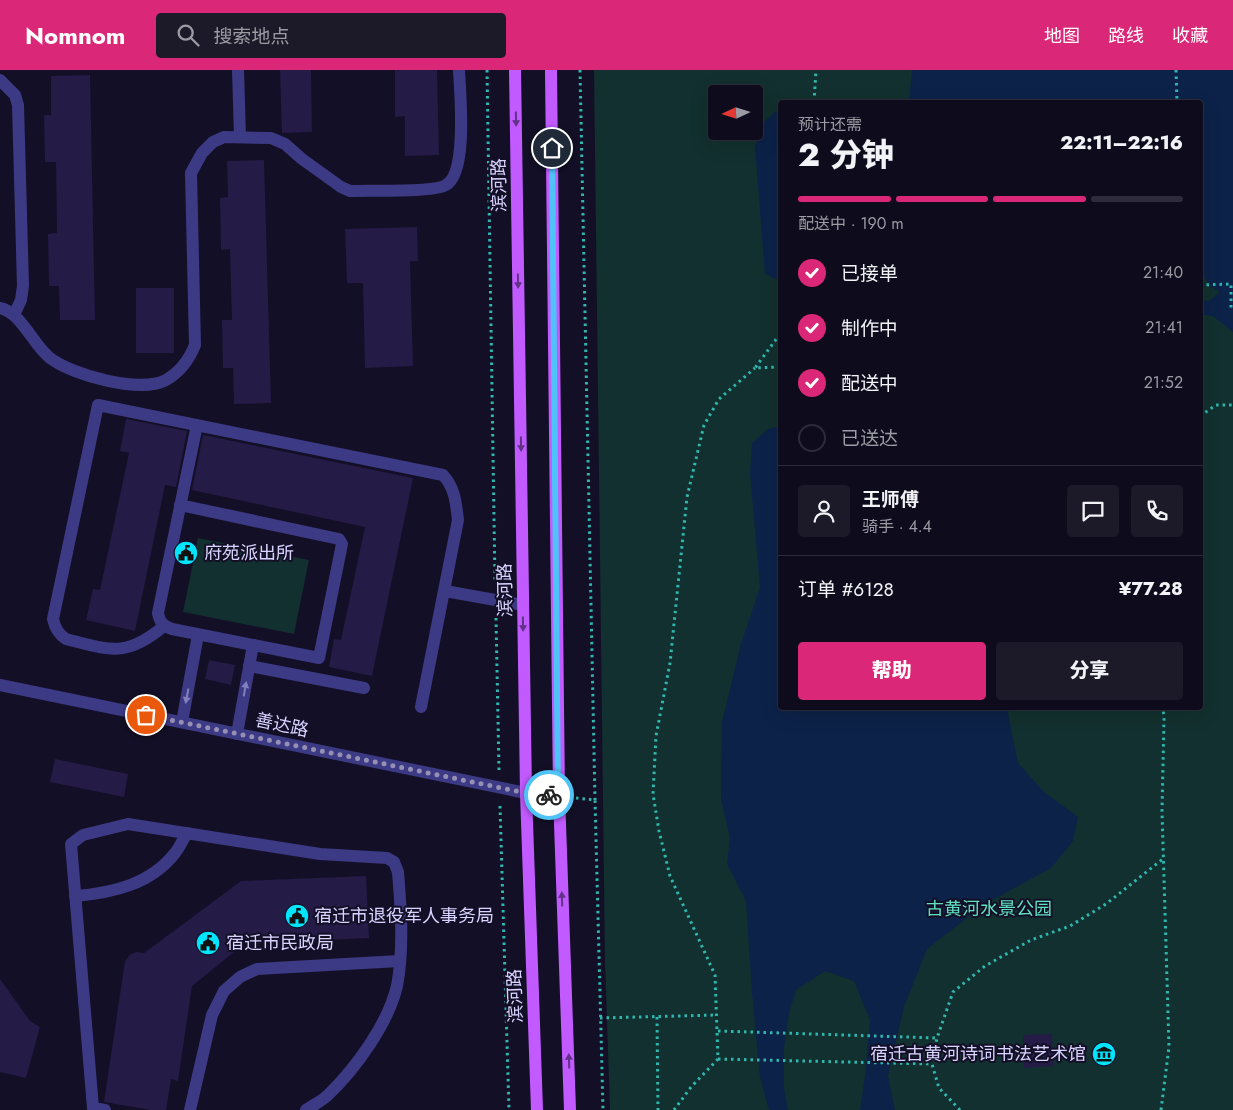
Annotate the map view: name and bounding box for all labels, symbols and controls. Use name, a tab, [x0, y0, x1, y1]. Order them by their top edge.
search box	[156, 13, 506, 58]
text: Nomnom	[25, 18, 126, 53]
icon: search	[174, 21, 202, 49]
text: 搜索地点	[214, 23, 290, 50]
text: 地图	[1044, 23, 1080, 49]
text: 路线	[1108, 23, 1144, 49]
text: 收藏	[1172, 23, 1208, 49]
north arrow	[708, 85, 762, 140]
map controls	[708, 85, 763, 140]
one-way arrow	[512, 111, 520, 127]
text: 预计还需	[798, 113, 862, 136]
pin	[531, 127, 573, 169]
text: 22:11–22:16	[1060, 129, 1183, 156]
text: 2 分钟	[798, 132, 893, 178]
icon: home	[538, 134, 566, 162]
street label: 滨河路	[486, 158, 512, 212]
text: 配送中 · 190 m	[798, 212, 904, 235]
icon: check	[798, 259, 826, 287]
text: 已接单	[841, 260, 898, 287]
text: 21:40	[1143, 261, 1183, 284]
one-way arrow	[514, 273, 522, 289]
icon: check	[798, 314, 826, 342]
text: 制作中	[841, 315, 898, 342]
text: 21:41	[1145, 316, 1183, 339]
icon: check	[798, 369, 826, 397]
text: 配送中	[841, 370, 898, 397]
text: 21:52	[1144, 371, 1183, 394]
text: 已送达	[841, 425, 898, 452]
one-way arrow	[517, 436, 525, 452]
button: person	[798, 485, 850, 537]
button: chat	[1067, 485, 1119, 537]
button: phone	[1131, 485, 1183, 537]
text: 王师傅	[862, 486, 919, 513]
text: 骑手 · 4.4	[862, 515, 932, 538]
public building icon: 府苑派出所	[173, 540, 199, 566]
place label: 府苑派出所	[204, 540, 294, 566]
street label: 滨河路	[492, 563, 518, 617]
text: ¥77.28	[1119, 575, 1183, 602]
text: 订单 #6128	[798, 576, 894, 603]
one-way arrow	[519, 616, 527, 632]
button: 帮助	[798, 642, 986, 700]
button: 分享	[996, 642, 1183, 700]
one-way arrow	[241, 682, 249, 697]
one-way arrow	[183, 688, 191, 703]
pin	[125, 694, 167, 736]
icon: bag	[132, 701, 160, 729]
street label: 善达路	[253, 707, 311, 743]
courier	[524, 770, 574, 820]
icon: bike	[535, 781, 563, 809]
one-way arrow	[558, 891, 566, 907]
park label: 古黄河水景公园	[926, 896, 1052, 922]
public building icon: 宿迁市退役军人事务局	[284, 903, 310, 929]
place label: 宿迁市退役军人事务局	[314, 903, 494, 929]
public building icon: 宿迁市民政局	[195, 930, 221, 956]
place label: 宿迁市民政局	[226, 930, 334, 956]
street label: 滨河路	[501, 969, 529, 1023]
place label: 宿迁古黄河诗词书法艺术馆	[870, 1041, 1086, 1067]
museum icon: 宿迁古黄河诗词书法艺术馆	[1091, 1041, 1117, 1067]
one-way arrow	[564, 1053, 572, 1069]

